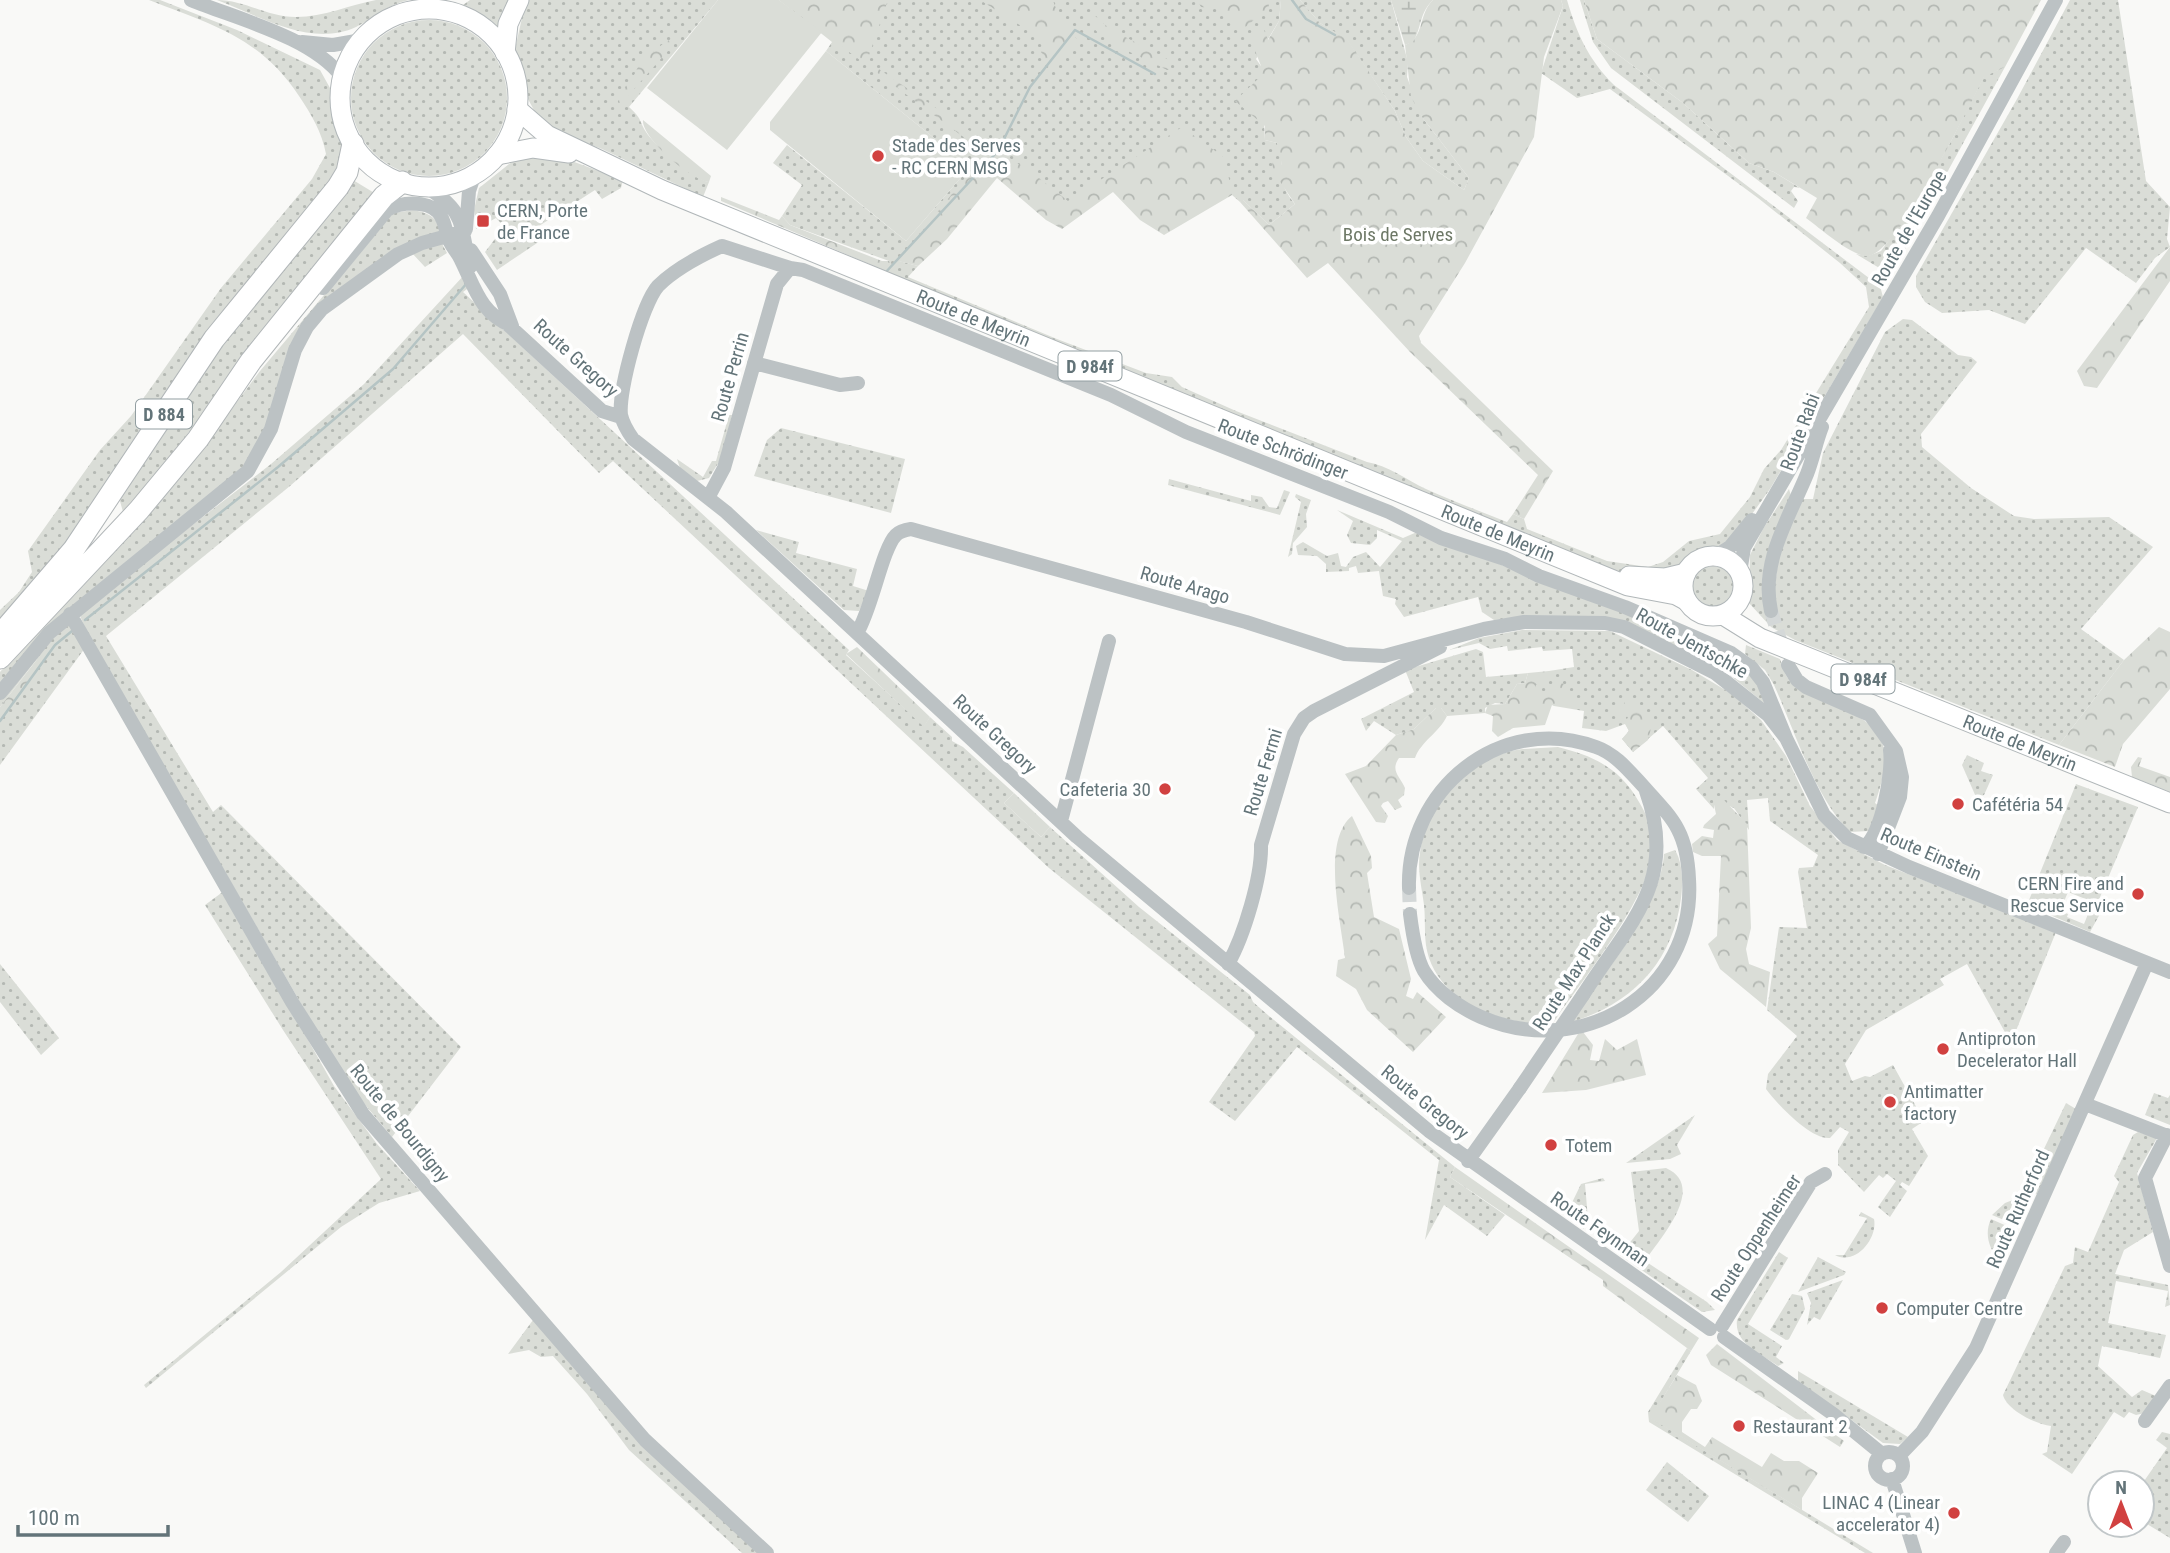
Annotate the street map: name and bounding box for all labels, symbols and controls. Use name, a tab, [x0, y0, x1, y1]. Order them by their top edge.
place label: Stade des Serves - RC CERN MSG	[892, 134, 1021, 179]
marker: Stade des Serves - RC CERN MSG	[870, 148, 886, 164]
street label: Route de l'Europe	[1867, 166, 1951, 290]
place label: CERN, Porte de France	[497, 199, 588, 244]
marker: CERN, Porte de France	[475, 213, 491, 229]
park label: Bois de Serves	[1343, 223, 1453, 246]
street label: Route de Meyrin	[913, 284, 1034, 351]
street label: Route Gregory	[529, 314, 623, 402]
street label: Route Perrin	[706, 330, 754, 424]
road number: D 984f	[1058, 352, 1122, 380]
street label: Route Rabi	[1775, 390, 1825, 474]
road number: D 884	[136, 400, 192, 428]
street label: Route Schrödinger	[1215, 414, 1352, 484]
street label: Route de Meyrin	[1438, 499, 1559, 566]
street label: Route Arago	[1138, 561, 1232, 609]
street label: Route Jentschke	[1632, 603, 1752, 683]
road number: D 984f	[1832, 664, 1895, 694]
street label: Route Gregory	[948, 689, 1042, 779]
street label: Route de Meyrin	[1960, 709, 2081, 776]
street label: Route Fermi	[1239, 726, 1287, 818]
place label: Cafeteria 30	[1060, 778, 1151, 801]
marker: Cafeteria 30	[1157, 781, 1173, 797]
place label: Cafétéria 54	[1972, 793, 2063, 816]
marker: Cafétéria 54	[1950, 796, 1966, 812]
street label: Route Einstein	[1877, 822, 1985, 886]
place label: CERN Fire and Rescue Service	[2010, 872, 2124, 917]
marker: CERN Fire and Rescue Service	[2130, 886, 2146, 902]
street label: Route Max Planck	[1528, 909, 1620, 1035]
place label: Antiproton Decelerator Hall	[1957, 1027, 2077, 1072]
marker: Antiproton Decelerator Hall	[1935, 1041, 1951, 1057]
street label: Route de Bourdigny	[345, 1059, 455, 1187]
street label: Route Gregory	[1376, 1060, 1474, 1144]
place label: Antimatter factory	[1904, 1080, 1984, 1125]
marker: Antimatter factory	[1882, 1094, 1898, 1110]
place label: Totem	[1565, 1134, 1612, 1157]
marker: Totem	[1543, 1137, 1559, 1153]
street label: Route Rutherford	[1982, 1146, 2054, 1272]
street label: Route Oppenheimer	[1706, 1170, 1806, 1306]
street label: Route Feynman	[1546, 1187, 1654, 1271]
place label: Computer Centre	[1896, 1297, 2023, 1320]
marker: Computer Centre	[1874, 1300, 1890, 1316]
place label: Restaurant 2	[1753, 1415, 1848, 1438]
marker: Restaurant 2	[1731, 1418, 1747, 1434]
north arrow	[2086, 1469, 2156, 1539]
text: N	[2115, 1476, 2127, 1499]
place label: LINAC 4 (Linear accelerator 4)	[1822, 1491, 1940, 1536]
scale bar	[18, 1494, 168, 1538]
marker: LINAC 4 (Linear accelerator 4)	[1946, 1505, 1962, 1521]
text: 100 m	[28, 1506, 80, 1530]

